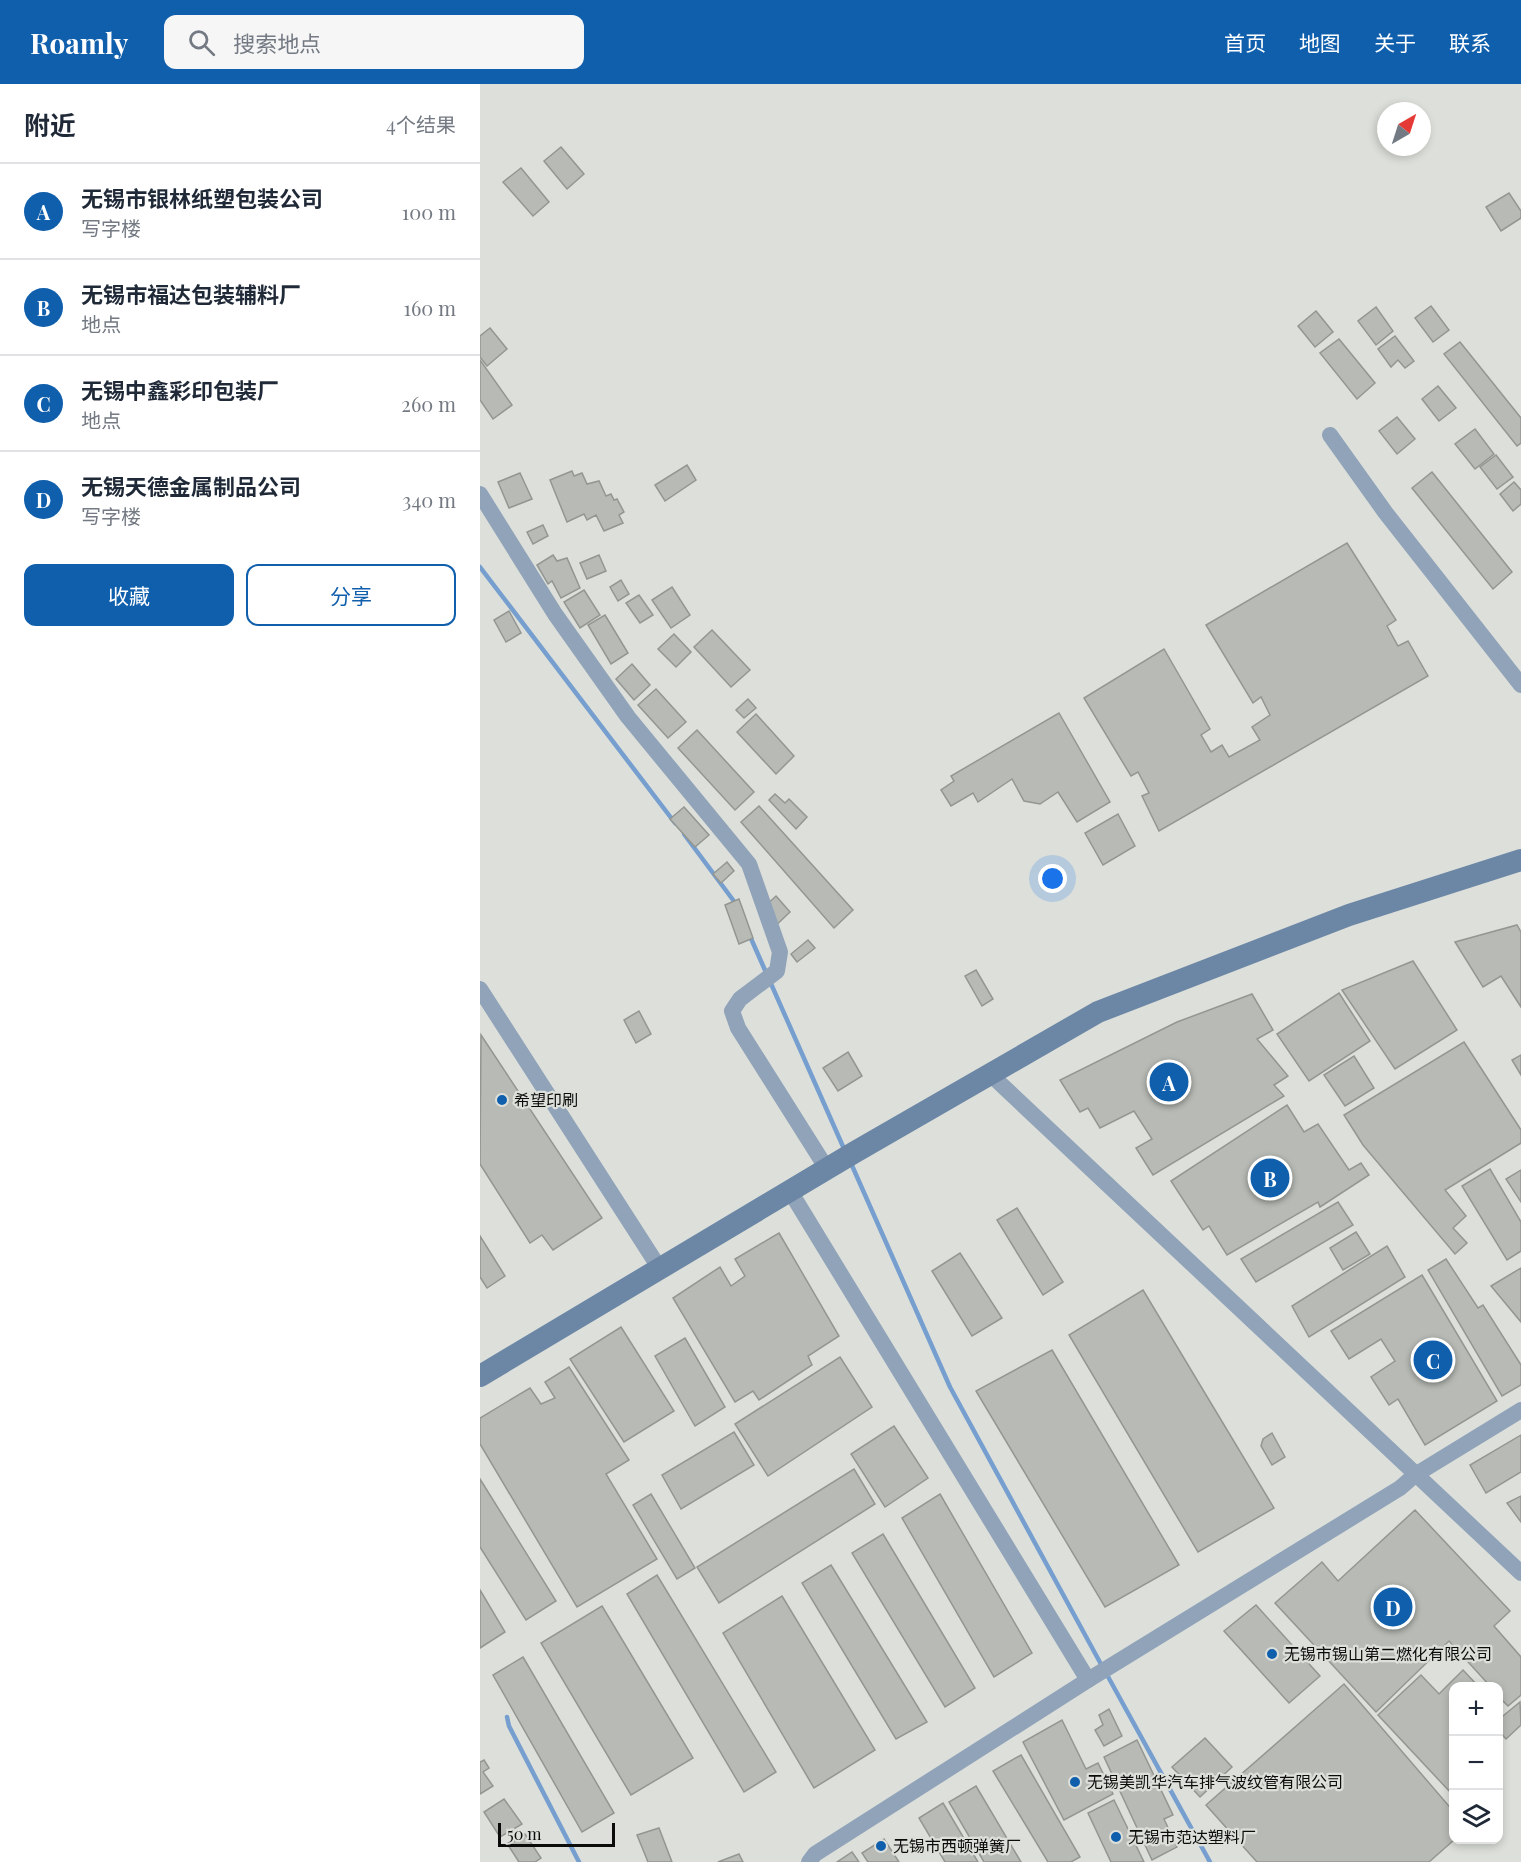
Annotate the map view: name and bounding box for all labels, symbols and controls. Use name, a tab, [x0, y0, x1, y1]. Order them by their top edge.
search box	[164, 15, 584, 69]
text: Roamly	[30, 24, 128, 61]
icon: search	[185, 26, 218, 59]
text: 搜索地点	[233, 28, 321, 58]
text: 首页	[1224, 28, 1266, 56]
text: 地图	[1299, 28, 1341, 56]
text: 关于	[1374, 28, 1416, 56]
text: 联系	[1449, 28, 1491, 56]
north arrow	[1377, 102, 1431, 156]
text: 附近	[24, 107, 76, 142]
text: 4个结果	[386, 110, 456, 137]
text: 无锡市银林纸塑包装公司	[81, 183, 323, 213]
text: A	[37, 198, 50, 225]
text: 100 m	[402, 198, 456, 225]
text: 写字楼	[81, 214, 141, 241]
text: 无锡市福达包装辅料厂	[81, 279, 301, 309]
text: B	[37, 294, 50, 321]
text: 160 m	[404, 294, 456, 321]
text: 地点	[81, 310, 121, 337]
text: 无锡中鑫彩印包装厂	[81, 375, 279, 405]
text: C	[36, 390, 51, 417]
text: 260 m	[401, 390, 456, 417]
text: 地点	[81, 406, 121, 433]
text: 无锡天德金属制品公司	[81, 471, 301, 501]
text: D	[36, 486, 51, 513]
text: 340 m	[402, 486, 456, 513]
text: 写字楼	[81, 502, 141, 529]
button: 收藏	[24, 564, 234, 626]
button: 分享	[246, 564, 456, 626]
your location	[1038, 864, 1067, 893]
pin: A	[1150, 1060, 1188, 1104]
place label: 希望印刷	[514, 1089, 578, 1110]
marker: 希望印刷	[495, 1093, 509, 1107]
pin: B	[1250, 1156, 1290, 1200]
pin: C	[1414, 1338, 1452, 1382]
pin: D	[1374, 1584, 1412, 1630]
place label: 无锡市锡山第二燃化有限公司	[1284, 1643, 1492, 1664]
marker: 无锡市锡山第二燃化有限公司	[1265, 1647, 1279, 1661]
map controls	[1449, 1682, 1503, 1844]
button: +	[1449, 1682, 1503, 1736]
button: −	[1449, 1736, 1503, 1790]
place label: 无锡美凯华汽车排气波纹管有限公司	[1087, 1771, 1343, 1792]
marker: 无锡美凯华汽车排气波纹管有限公司	[1068, 1775, 1082, 1789]
button: layers	[1449, 1790, 1503, 1844]
scale bar	[498, 1820, 615, 1848]
text: 50 m	[507, 1823, 541, 1844]
place label: 无锡市范达塑料厂	[1128, 1826, 1256, 1847]
marker: 无锡市范达塑料厂	[1109, 1830, 1123, 1844]
place label: 无锡市西顿弹簧厂	[893, 1835, 1021, 1856]
marker: 无锡市西顿弹簧厂	[874, 1839, 888, 1853]

